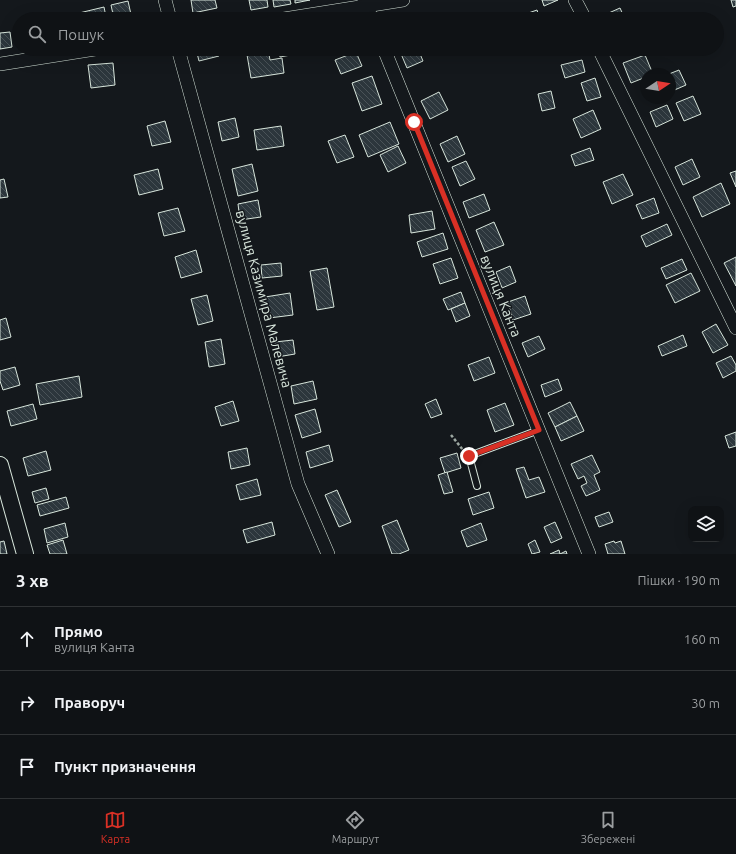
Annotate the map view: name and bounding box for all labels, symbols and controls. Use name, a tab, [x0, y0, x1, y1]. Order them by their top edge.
search box	[12, 12, 724, 56]
icon: search	[26, 23, 48, 45]
text: Пошук	[58, 26, 104, 43]
north arrow	[640, 68, 676, 104]
route start	[405, 113, 423, 131]
street label: вулиця Казимира Малевича	[233, 208, 295, 390]
street label: вулиця Канта	[477, 253, 525, 339]
route end	[460, 447, 478, 465]
map controls	[688, 506, 724, 542]
button: layers	[688, 506, 724, 542]
text: 3 хв	[16, 571, 49, 590]
text: Пішки · 190 m	[638, 573, 720, 587]
text: Прямо	[54, 623, 103, 640]
icon: ahead	[16, 628, 38, 650]
text: 160 m	[684, 632, 720, 646]
text: вулиця Канта	[54, 640, 135, 654]
icon: right	[16, 692, 38, 714]
text: Праворуч	[54, 694, 125, 711]
text: 30 m	[691, 696, 720, 710]
icon: arrive	[16, 756, 38, 778]
text: Пункт призначення	[54, 758, 196, 775]
tab: Карта	[101, 809, 130, 845]
tab: Маршрут	[332, 809, 379, 845]
tab: Збережені	[581, 809, 635, 845]

